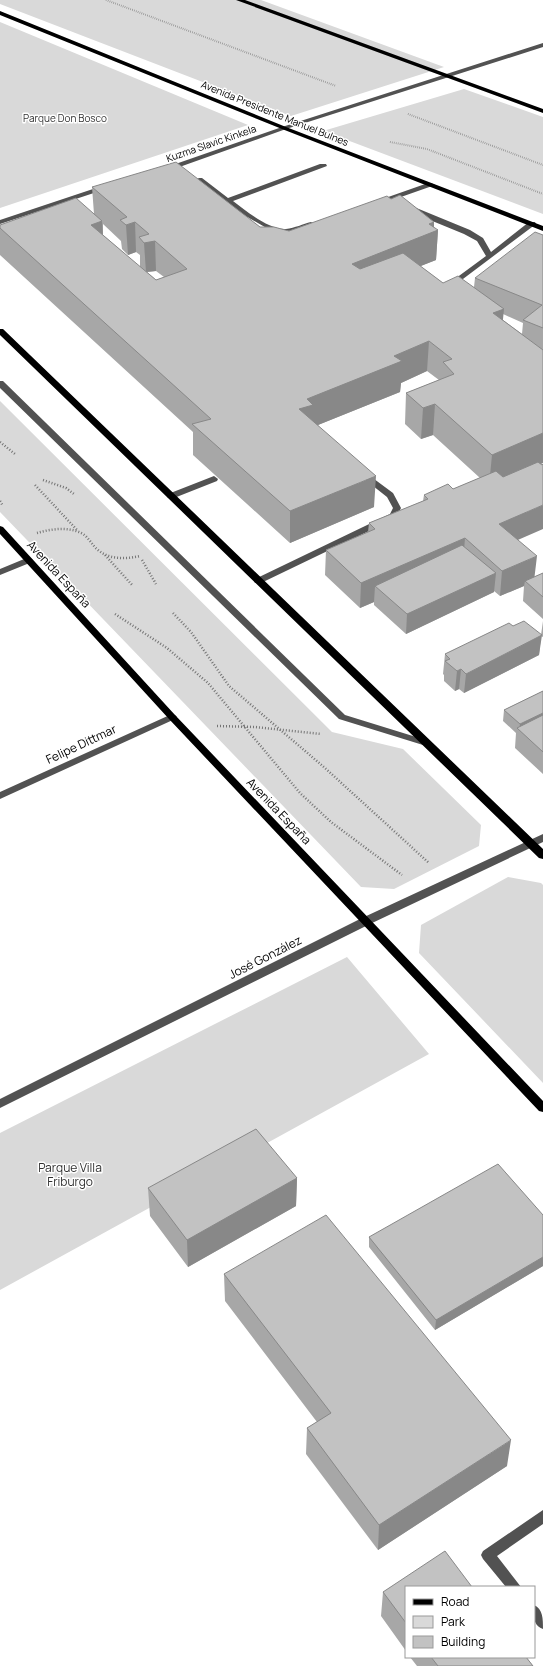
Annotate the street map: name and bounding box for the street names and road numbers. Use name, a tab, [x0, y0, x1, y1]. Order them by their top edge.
street label: Avenida Presidente Manuel Bulnes	[199, 77, 351, 149]
street label: Kuzma Slavic Kinkela	[164, 121, 258, 165]
street label: Avenida España	[23, 537, 95, 611]
street label: Felipe Dittmar	[43, 720, 120, 768]
street label: Avenida España	[243, 774, 315, 848]
street label: José González	[226, 931, 304, 983]

